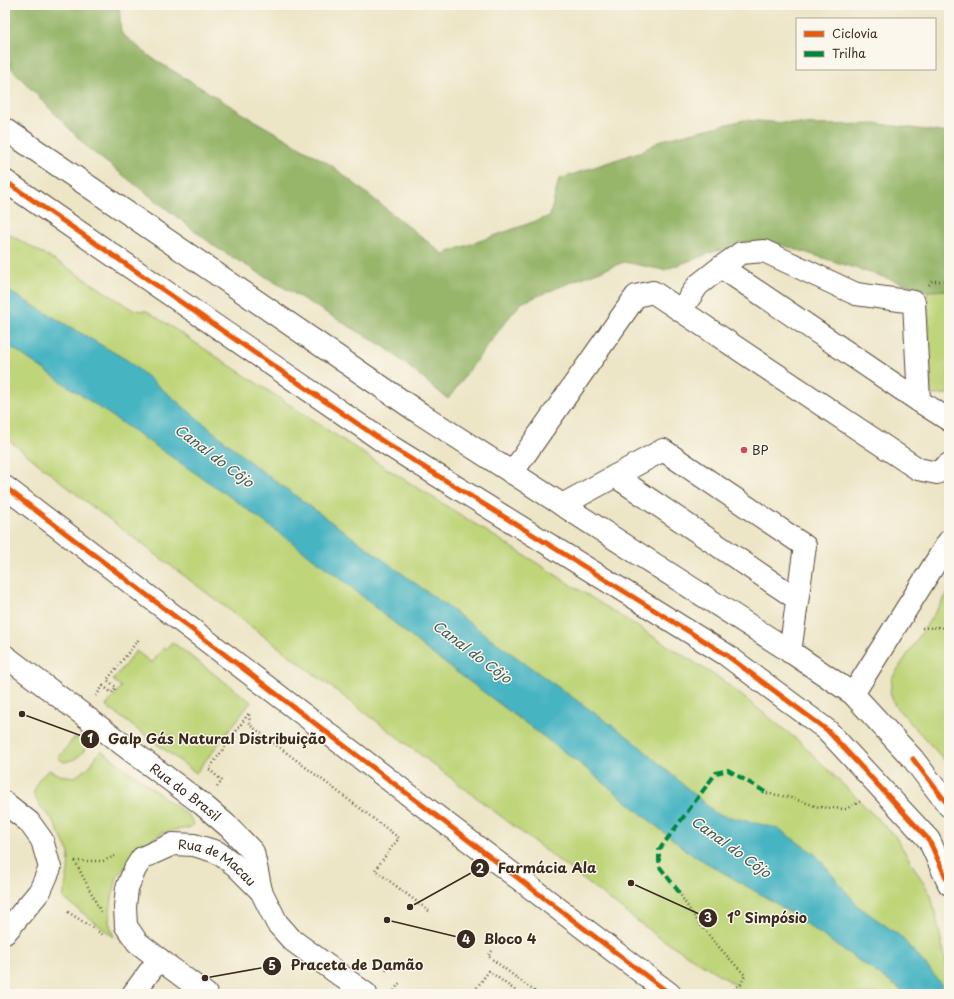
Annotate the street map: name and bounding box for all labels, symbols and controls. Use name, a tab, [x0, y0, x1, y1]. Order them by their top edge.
legend	[796, 18, 936, 70]
text: Ciclovia	[832, 24, 878, 42]
text: Trilha	[832, 44, 866, 62]
water label: Canal do Côjo	[170, 419, 259, 493]
place label: BP	[752, 440, 769, 459]
marker: BP	[739, 445, 749, 455]
water label: Canal do Côjo	[428, 615, 517, 689]
callout: Galp Gás Natural Distribuição	[80, 726, 334, 752]
text: Galp Gás Natural Distribuição	[108, 728, 326, 749]
text: 1	[87, 729, 93, 747]
street label: Rua do Brasil	[146, 758, 225, 825]
water label: Canal do Côjo	[687, 810, 776, 883]
street label: Rua de Macau	[178, 834, 261, 890]
callout: Farmácia Ala	[470, 855, 605, 881]
text: Farmácia Ala	[498, 857, 597, 878]
text: 2	[476, 859, 485, 877]
callout: 1º Simpósio	[698, 905, 815, 931]
text: 1º Simpósio	[727, 907, 807, 928]
text: 3	[704, 908, 712, 926]
callout: Bloco 4	[456, 926, 544, 952]
text: Bloco 4	[484, 928, 537, 949]
text: 4	[462, 930, 470, 948]
callout: Praceta de Damão	[262, 953, 432, 979]
text: Praceta de Damão	[291, 954, 423, 975]
text: 5	[268, 956, 276, 974]

